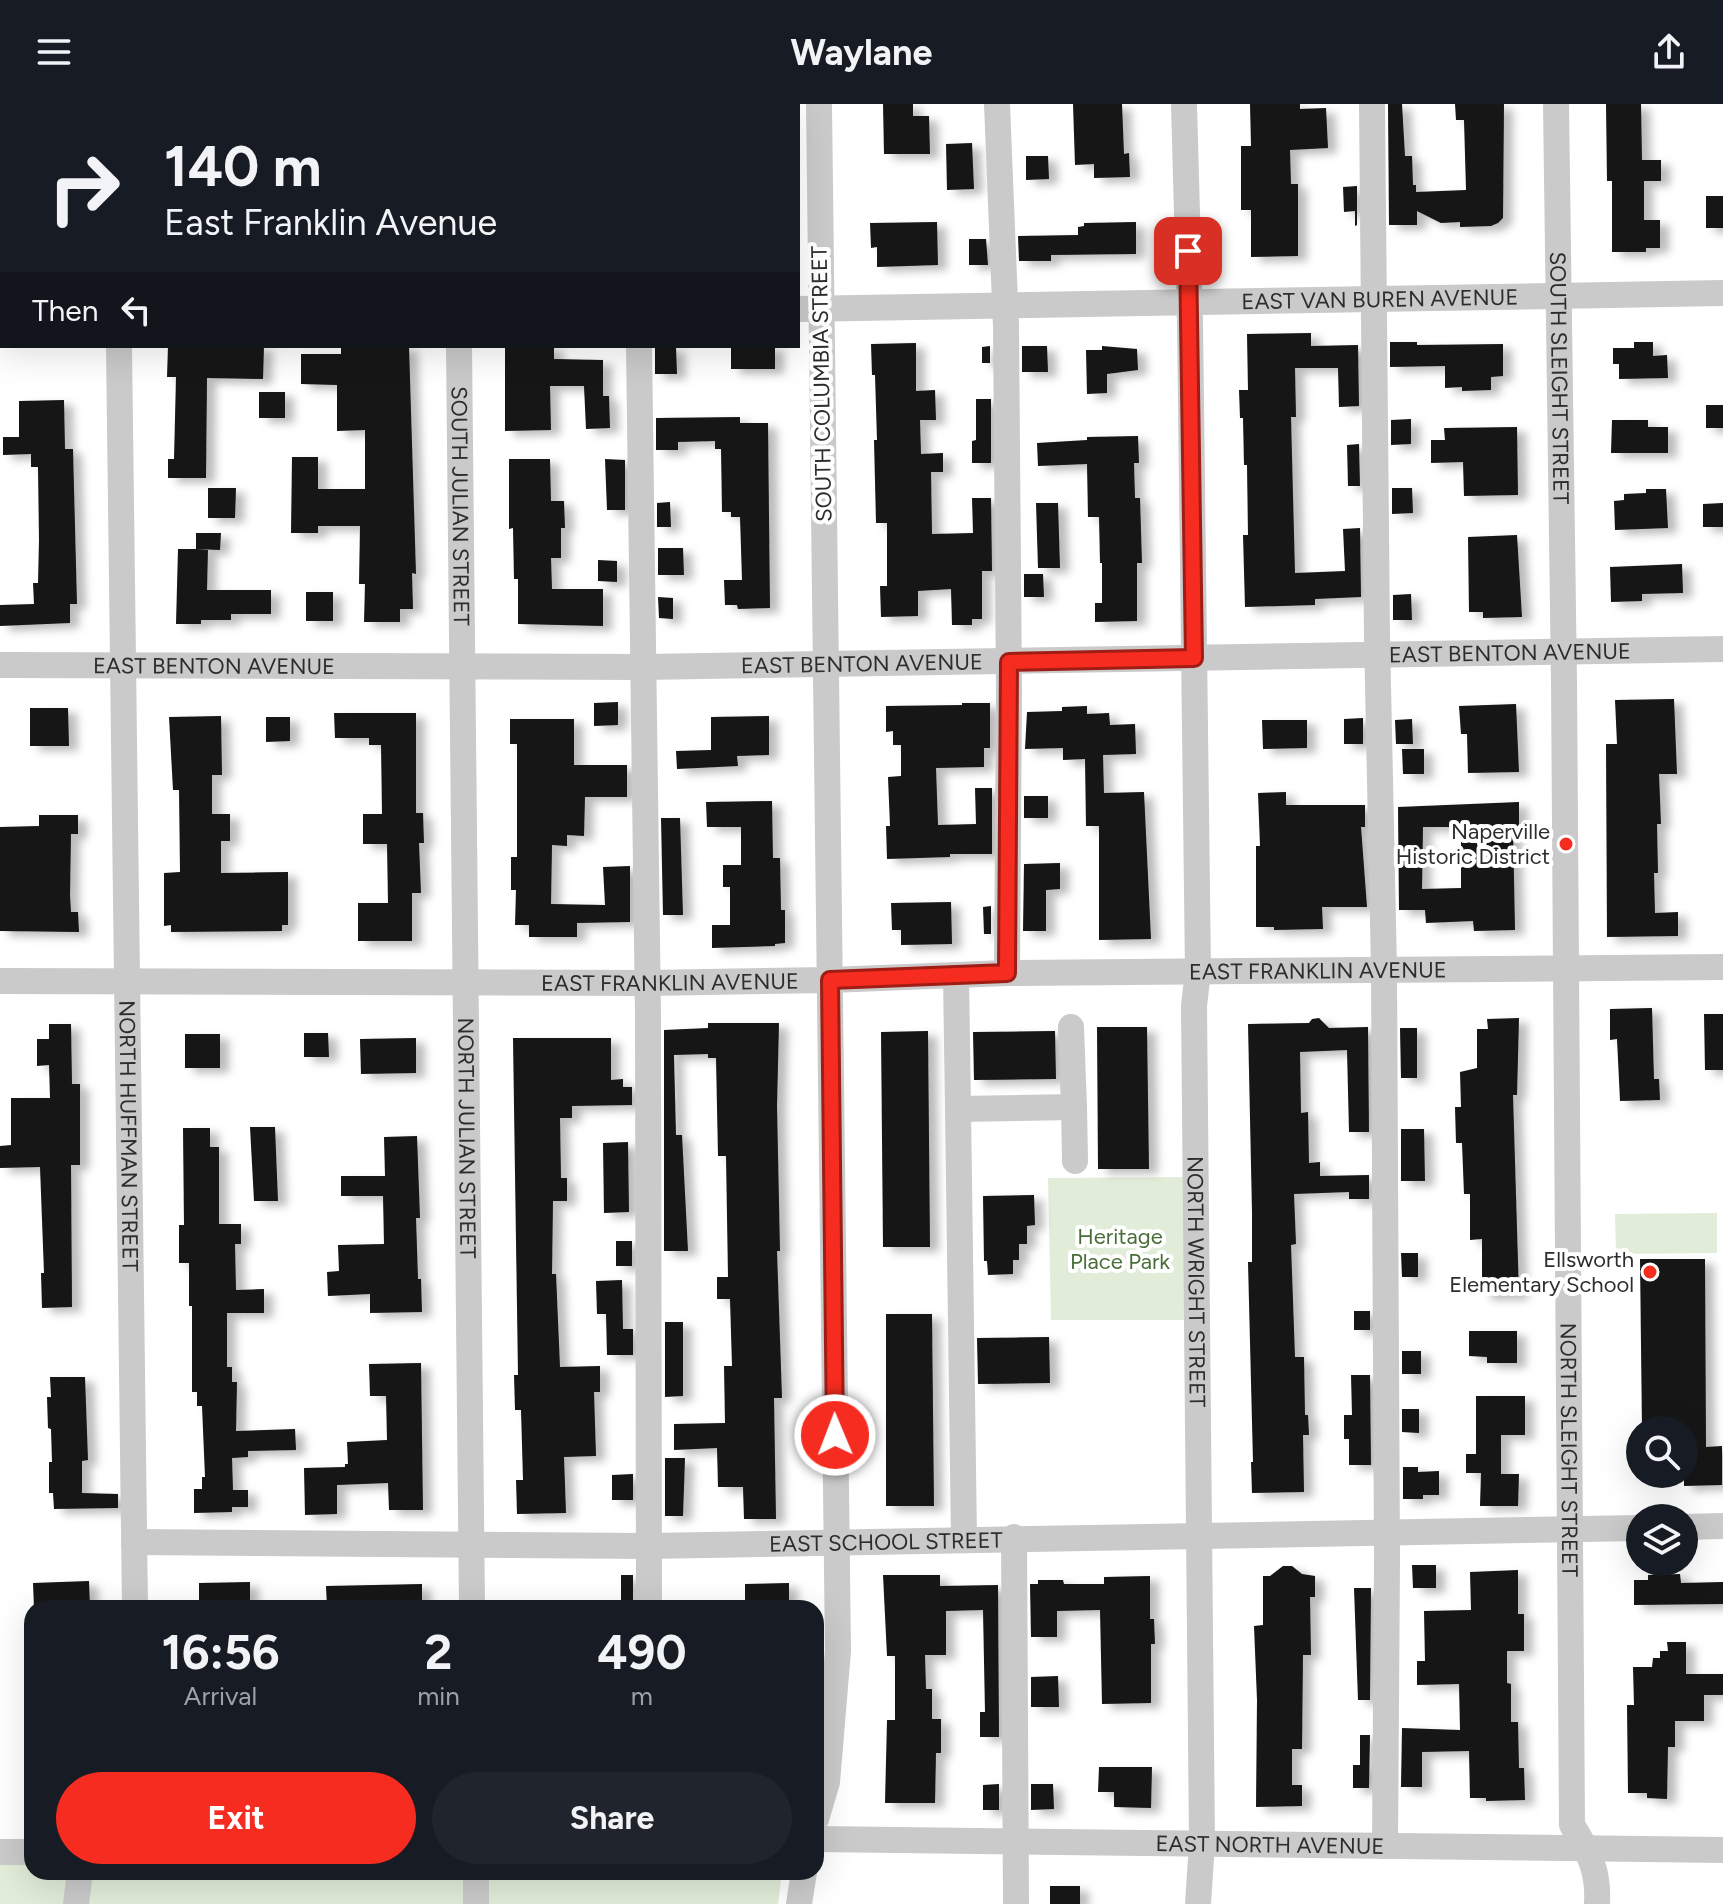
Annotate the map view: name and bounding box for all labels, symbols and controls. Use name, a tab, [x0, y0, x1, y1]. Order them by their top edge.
icon: menu	[32, 30, 76, 74]
icon: share	[1647, 30, 1691, 74]
text: Waylane	[791, 31, 932, 74]
text: 140 m	[164, 133, 322, 200]
icon: right	[32, 136, 136, 240]
text: East Franklin Avenue	[164, 201, 497, 244]
pin	[1154, 217, 1222, 285]
icon: arrive	[1166, 229, 1210, 273]
street label: SOUTH COLUMBIA STREET	[806, 246, 837, 522]
street label: SOUTH SLEIGHT STREET	[1544, 252, 1575, 504]
street label: EAST VAN BUREN AVENUE	[1241, 284, 1519, 315]
icon: left	[114, 288, 158, 332]
text: Then	[32, 292, 98, 329]
street label: SOUTH JULIAN STREET	[445, 386, 475, 626]
street label: EAST BENTON AVENUE	[1389, 638, 1631, 669]
street label: EAST BENTON AVENUE	[741, 648, 983, 679]
street label: EAST BENTON AVENUE	[93, 652, 335, 680]
place label: Naperville Historic District	[1396, 818, 1550, 870]
marker: Naperville Historic District	[1557, 835, 1575, 853]
street label: EAST FRANKLIN AVENUE	[1189, 956, 1447, 985]
street label: EAST FRANKLIN AVENUE	[541, 968, 799, 997]
street label: NORTH HUFFMAN STREET	[113, 1000, 144, 1272]
street label: NORTH JULIAN STREET	[452, 1017, 481, 1259]
street label: NORTH WRIGHT STREET	[1181, 1156, 1211, 1407]
park label: Heritage Place Park	[1070, 1223, 1170, 1275]
place label: Ellsworth Elementary School	[1449, 1246, 1634, 1298]
marker: Ellsworth Elementary School	[1641, 1263, 1659, 1281]
street label: NORTH SLEIGHT STREET	[1554, 1323, 1583, 1577]
position arrow	[793, 1393, 877, 1477]
map controls	[1626, 1416, 1698, 1576]
button: search	[1626, 1416, 1698, 1488]
button: layers	[1626, 1504, 1698, 1576]
street label: EAST SCHOOL STREET	[769, 1527, 1003, 1558]
text: 16:56	[161, 1623, 280, 1681]
text: 2	[425, 1623, 452, 1681]
text: 490	[597, 1623, 687, 1681]
text: Arrival	[184, 1680, 257, 1712]
text: min	[417, 1680, 460, 1712]
text: m	[631, 1680, 653, 1712]
button: Exit	[56, 1772, 416, 1864]
button: Share	[432, 1772, 792, 1864]
street label: EAST NORTH AVENUE	[1155, 1830, 1385, 1860]

